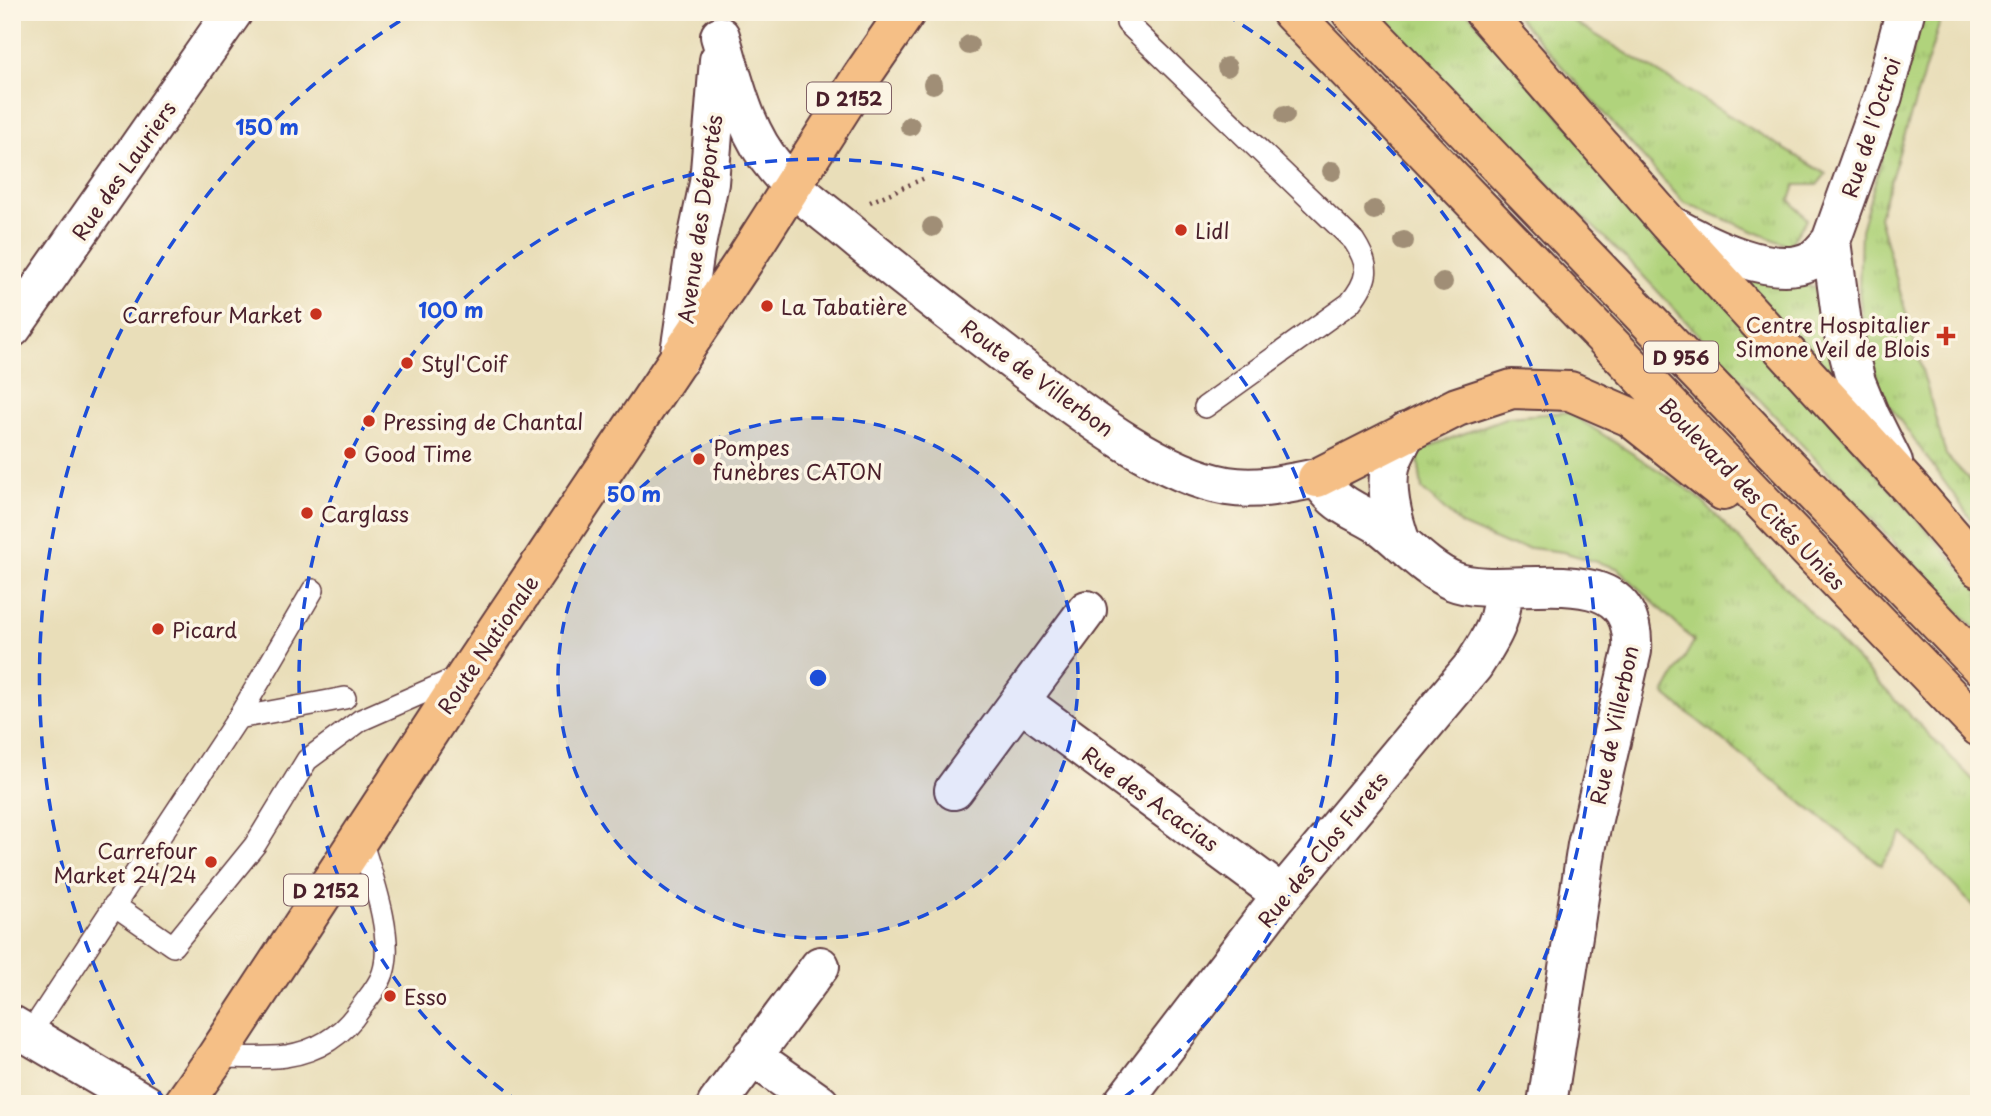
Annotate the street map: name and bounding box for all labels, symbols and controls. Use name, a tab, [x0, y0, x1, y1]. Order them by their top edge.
street label: Rue de l'Octroi	[1832, 53, 1908, 201]
road number: D 2152	[807, 82, 891, 114]
street label: Rue des Lauriers	[63, 94, 183, 246]
text: 150 m	[235, 110, 299, 142]
street label: Avenue des Déportés	[669, 113, 729, 325]
place label: Lidl	[1195, 214, 1230, 246]
marker: Lidl	[1173, 222, 1189, 238]
place label: La Tabatière	[781, 290, 907, 322]
text: 100 m	[418, 293, 484, 325]
place label: Carrefour Market	[122, 298, 302, 330]
marker: La Tabatière	[759, 298, 775, 314]
marker: Carrefour Market	[308, 306, 324, 322]
place label: Centre Hospitalier Simone Veil de Blois	[1735, 308, 1930, 364]
street label: Route de Villerbon	[955, 310, 1121, 444]
marker: Centre Hospitalier Simone Veil de Blois	[1936, 326, 1956, 346]
road number: D 956	[1644, 342, 1718, 372]
place label: Styl'Coif	[421, 347, 509, 379]
marker: Styl'Coif	[399, 355, 415, 371]
street label: Boulevard des Cités Unies	[1652, 390, 1854, 596]
place label: Pressing de Chantal	[383, 405, 583, 437]
marker: Pressing de Chantal	[361, 413, 377, 429]
place label: Pompes funèbres CATON	[713, 431, 883, 487]
place label: Good Time	[364, 437, 472, 469]
marker: Good Time	[342, 445, 358, 461]
marker: Pompes funèbres CATON	[691, 451, 707, 467]
text: 50 m	[607, 477, 661, 509]
place label: Carglass	[321, 497, 409, 529]
marker: Carglass	[299, 505, 315, 521]
street label: Route Nationale	[428, 568, 546, 720]
place label: Picard	[172, 613, 237, 645]
marker: Picard	[150, 621, 166, 637]
street label: Rue de Villerbon	[1581, 643, 1645, 807]
centre of rings	[806, 666, 830, 690]
street label: Rue des Acacias	[1076, 737, 1226, 859]
street label: Rue des Clos Furets	[1249, 764, 1395, 934]
place label: Carrefour Market 24/24	[53, 834, 197, 890]
marker: Carrefour Market 24/24	[203, 854, 219, 870]
road number: D 2152	[284, 874, 368, 906]
place label: Esso	[404, 980, 447, 1012]
marker: Esso	[382, 988, 398, 1004]

